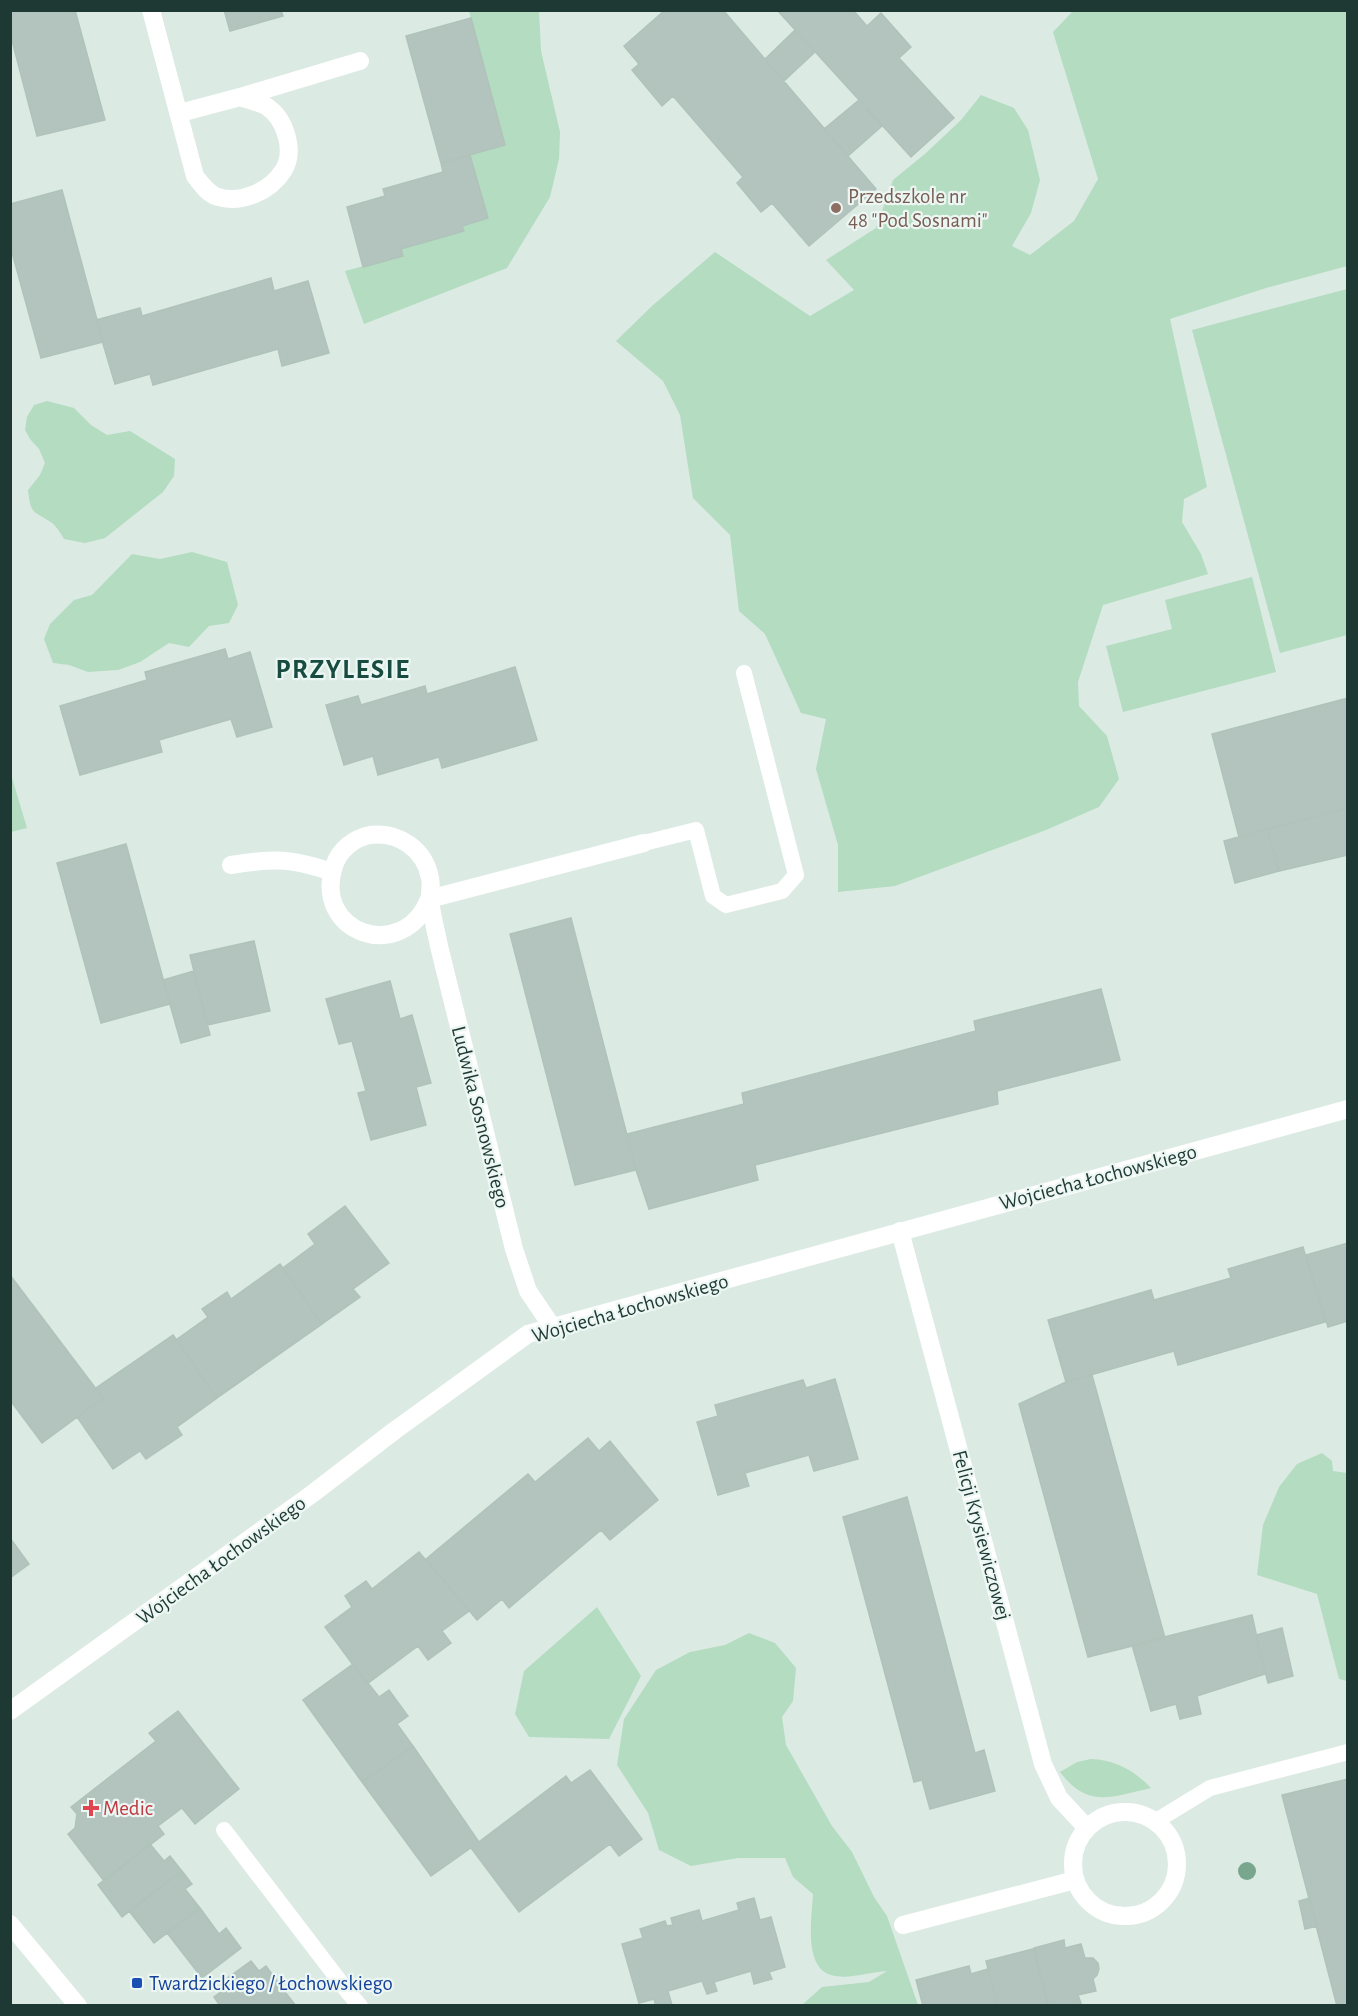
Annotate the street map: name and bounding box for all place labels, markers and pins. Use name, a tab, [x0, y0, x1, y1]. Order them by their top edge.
place label: Przedszkole nr 48 "Pod Sosnami"	[848, 186, 988, 231]
marker: Przedszkole nr 48 "Pod Sosnami"	[829, 201, 843, 215]
place label: Medic	[103, 1798, 153, 1819]
marker: Medic	[84, 1801, 98, 1815]
place label: Twardzickiego / Łochowskiego	[149, 1973, 393, 1994]
marker: Twardzickiego / Łochowskiego	[130, 1976, 144, 1990]

